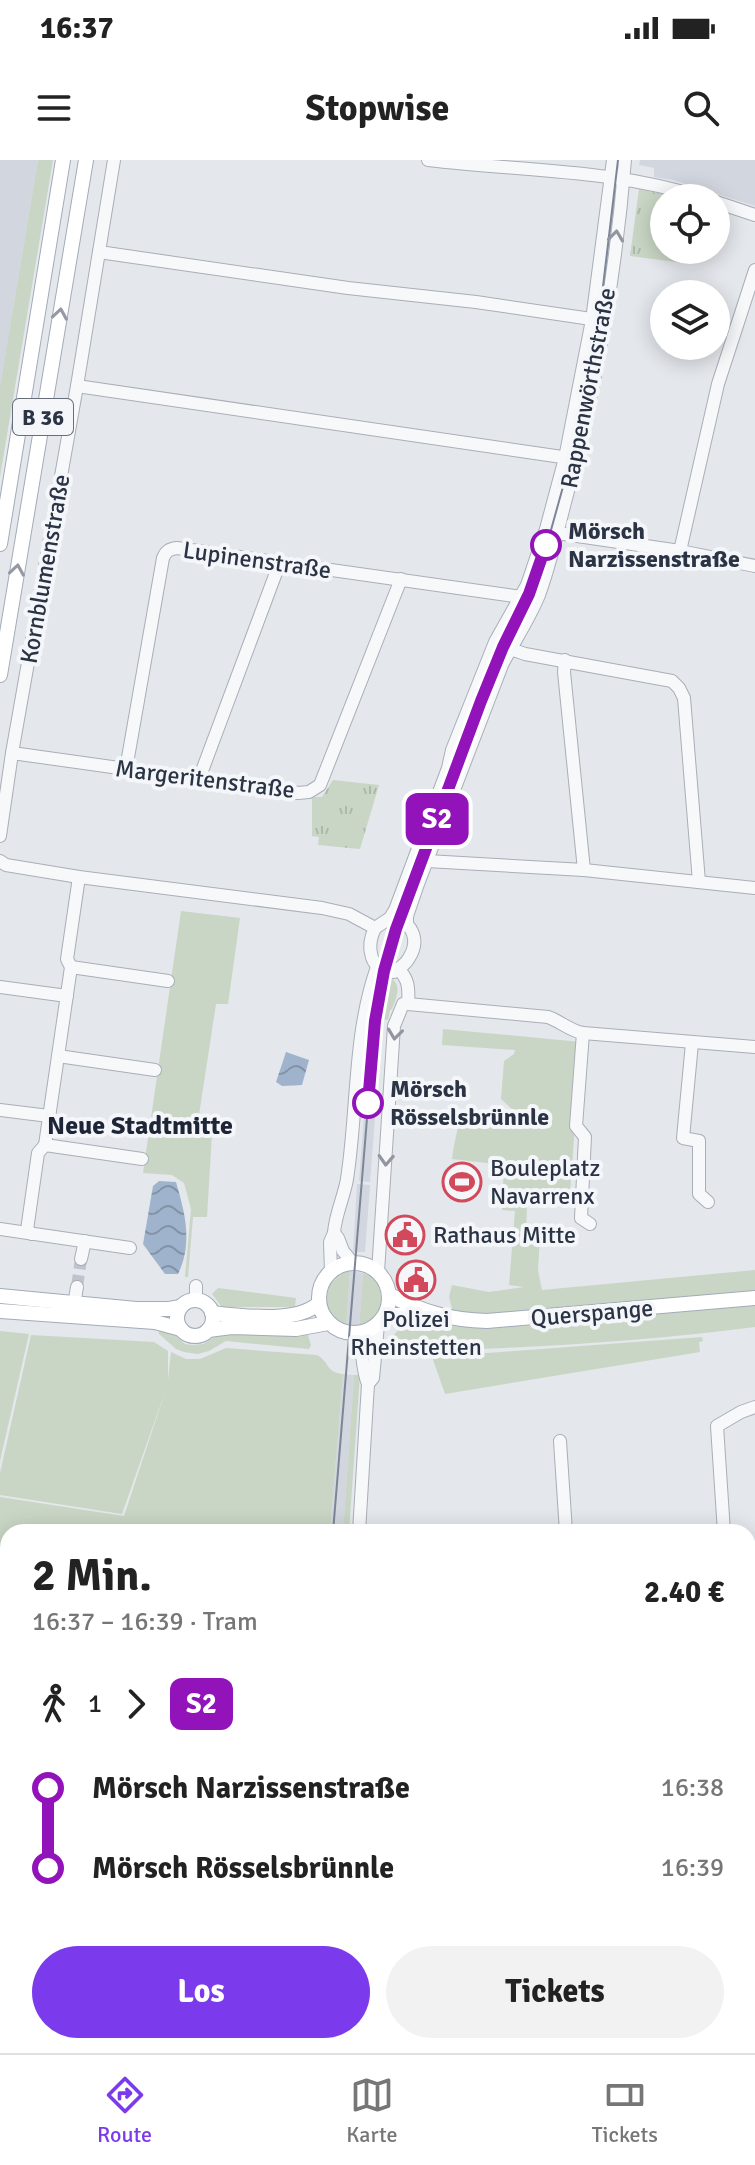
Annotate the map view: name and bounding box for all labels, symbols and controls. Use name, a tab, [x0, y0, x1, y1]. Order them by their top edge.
text: 16:37	[40, 10, 114, 47]
icon: menu	[32, 86, 76, 130]
text: Stopwise	[306, 86, 449, 131]
icon: search	[679, 86, 723, 130]
map controls	[650, 184, 730, 360]
button: locate	[650, 184, 730, 264]
one-way arrow	[607, 229, 624, 243]
button: layers	[650, 280, 730, 360]
street label: Rappenwörthstraße	[554, 285, 622, 491]
one-way arrow	[51, 307, 68, 321]
road number: B 36	[13, 399, 73, 435]
street label: Kornblumenstraße	[14, 472, 76, 666]
place label: Mörsch Narzissenstraße	[568, 516, 740, 574]
marker: Mörsch Narzissenstraße	[531, 530, 561, 560]
street label: Lupinenstraße	[181, 535, 333, 585]
one-way arrow	[8, 564, 25, 577]
street label: Margeritenstraße	[114, 753, 296, 805]
line badge: S2	[401, 793, 473, 845]
text: S2	[422, 802, 452, 836]
one-way arrow	[386, 1028, 403, 1041]
place label: Mörsch Rösselsbrünnle	[390, 1074, 549, 1132]
marker: Mörsch Rösselsbrünnle	[353, 1088, 383, 1118]
district label: Neue Stadtmitte	[47, 1110, 233, 1142]
place label: Bouleplatz Navarrenx	[490, 1153, 600, 1211]
one-way arrow	[378, 1154, 395, 1167]
sports icon: Bouleplatz Navarrenx	[441, 1161, 483, 1203]
public building icon: Rathaus Mitte	[384, 1214, 426, 1256]
place label: Rathaus Mitte	[433, 1220, 576, 1250]
public building icon: Polizei Rheinstetten	[395, 1259, 437, 1301]
street label: Querspange	[530, 1293, 654, 1333]
place label: Polizei Rheinstetten	[350, 1304, 482, 1362]
text: 2 Min.	[32, 1549, 152, 1603]
text: 2.40 €	[644, 1574, 724, 1611]
text: 16:37 – 16:39 · Tram	[32, 1606, 258, 1638]
icon: walk	[32, 1682, 76, 1726]
icon: forward	[114, 1682, 158, 1726]
text: S2	[186, 1687, 217, 1721]
text: 1	[88, 1688, 102, 1720]
text: Mörsch Narzissenstraße	[92, 1770, 410, 1807]
text: 16:38	[661, 1772, 724, 1804]
text: Mörsch Rösselsbrünnle	[92, 1850, 394, 1887]
text: 16:39	[661, 1852, 724, 1884]
button: Los	[32, 1946, 370, 2038]
button: Tickets	[386, 1946, 724, 2038]
tab: Route	[97, 2073, 152, 2148]
tab: Karte	[346, 2073, 398, 2148]
tab: Tickets	[592, 2073, 658, 2148]

